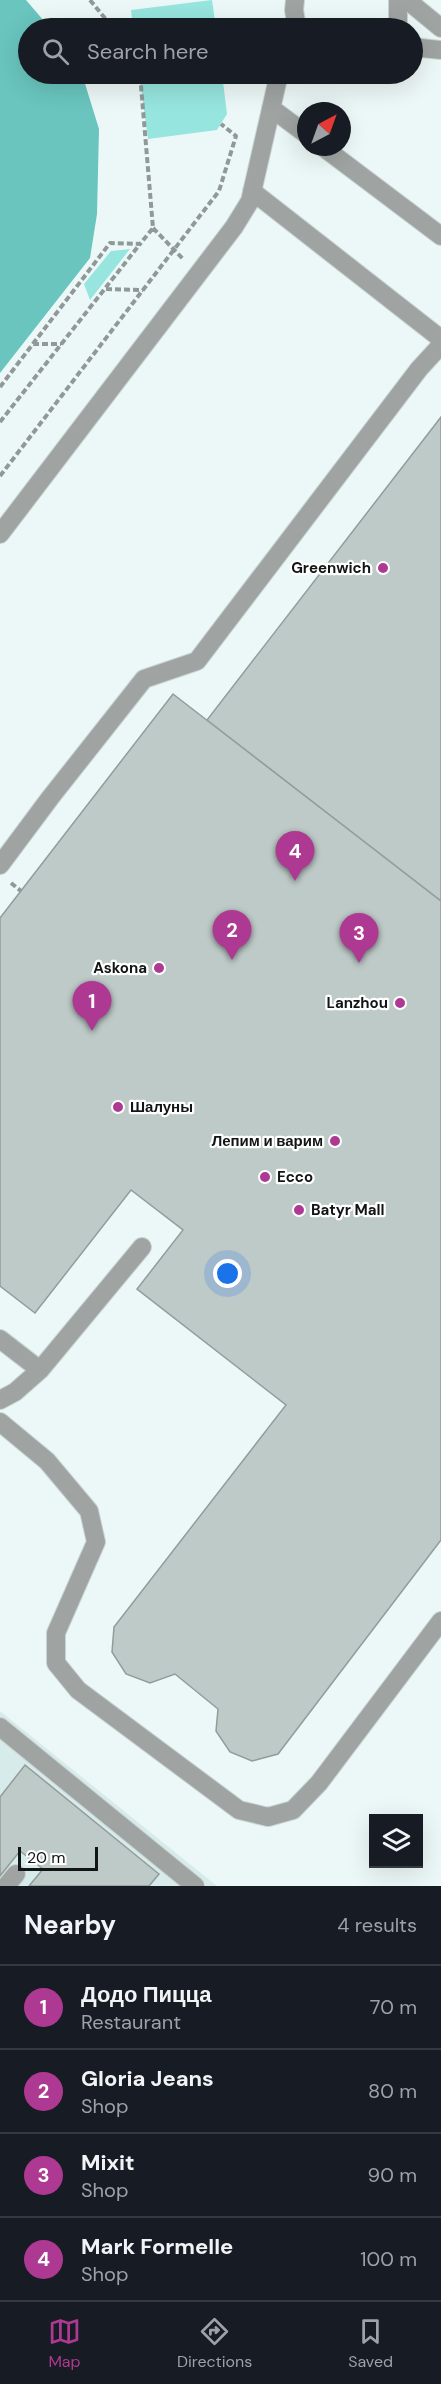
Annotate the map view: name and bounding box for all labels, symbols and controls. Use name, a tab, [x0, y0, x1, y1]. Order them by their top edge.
search box	[18, 18, 423, 84]
icon: search	[39, 35, 72, 68]
text: Search here	[87, 37, 208, 66]
north arrow	[297, 102, 351, 156]
place label: Greenwich	[291, 558, 371, 578]
marker: Greenwich	[376, 561, 390, 575]
pin: 4	[276, 832, 314, 881]
pin: 2	[212, 910, 252, 960]
pin: 3	[340, 914, 378, 963]
place label: Askona	[93, 958, 147, 978]
marker: Askona	[152, 961, 166, 975]
pin: 1	[72, 982, 112, 1031]
place label: Lanzhou	[327, 993, 388, 1013]
marker: Lanzhou	[393, 996, 407, 1010]
place label: Шалуны	[130, 1097, 193, 1117]
marker: Шалуны	[111, 1100, 125, 1114]
place label: Лепим и варим	[212, 1131, 323, 1151]
marker: Лепим и варим	[328, 1134, 342, 1148]
place label: Ecco	[277, 1167, 313, 1187]
marker: Ecco	[258, 1170, 272, 1184]
place label: Batyr Mall	[311, 1200, 385, 1220]
marker: Batyr Mall	[292, 1203, 306, 1217]
your location	[213, 1259, 242, 1288]
map controls	[369, 1814, 423, 1868]
button: layers	[369, 1814, 423, 1868]
scale bar	[18, 1844, 98, 1872]
text: 20 m	[27, 1847, 66, 1868]
text: Nearby	[24, 1908, 116, 1942]
text: 4 results	[337, 1912, 417, 1938]
text: Додо Пицца	[81, 1980, 212, 2009]
text: 1	[40, 1994, 47, 2020]
text: 70 m	[370, 1994, 417, 2020]
text: Restaurant	[81, 2009, 181, 2035]
text: Gloria Jeans	[81, 2064, 214, 2093]
text: 2	[38, 2078, 49, 2104]
text: 80 m	[368, 2078, 417, 2104]
text: Shop	[81, 2093, 128, 2119]
text: Mixit	[81, 2148, 135, 2177]
text: 3	[37, 2162, 50, 2188]
text: 90 m	[368, 2162, 417, 2188]
text: Shop	[81, 2177, 128, 2203]
text: Mark Formelle	[81, 2232, 233, 2261]
text: 4	[37, 2246, 50, 2272]
text: 100 m	[360, 2246, 417, 2272]
text: Shop	[81, 2261, 128, 2287]
tab: Map	[48, 2315, 81, 2372]
tab: Directions	[177, 2315, 252, 2372]
tab: Saved	[348, 2315, 393, 2372]

